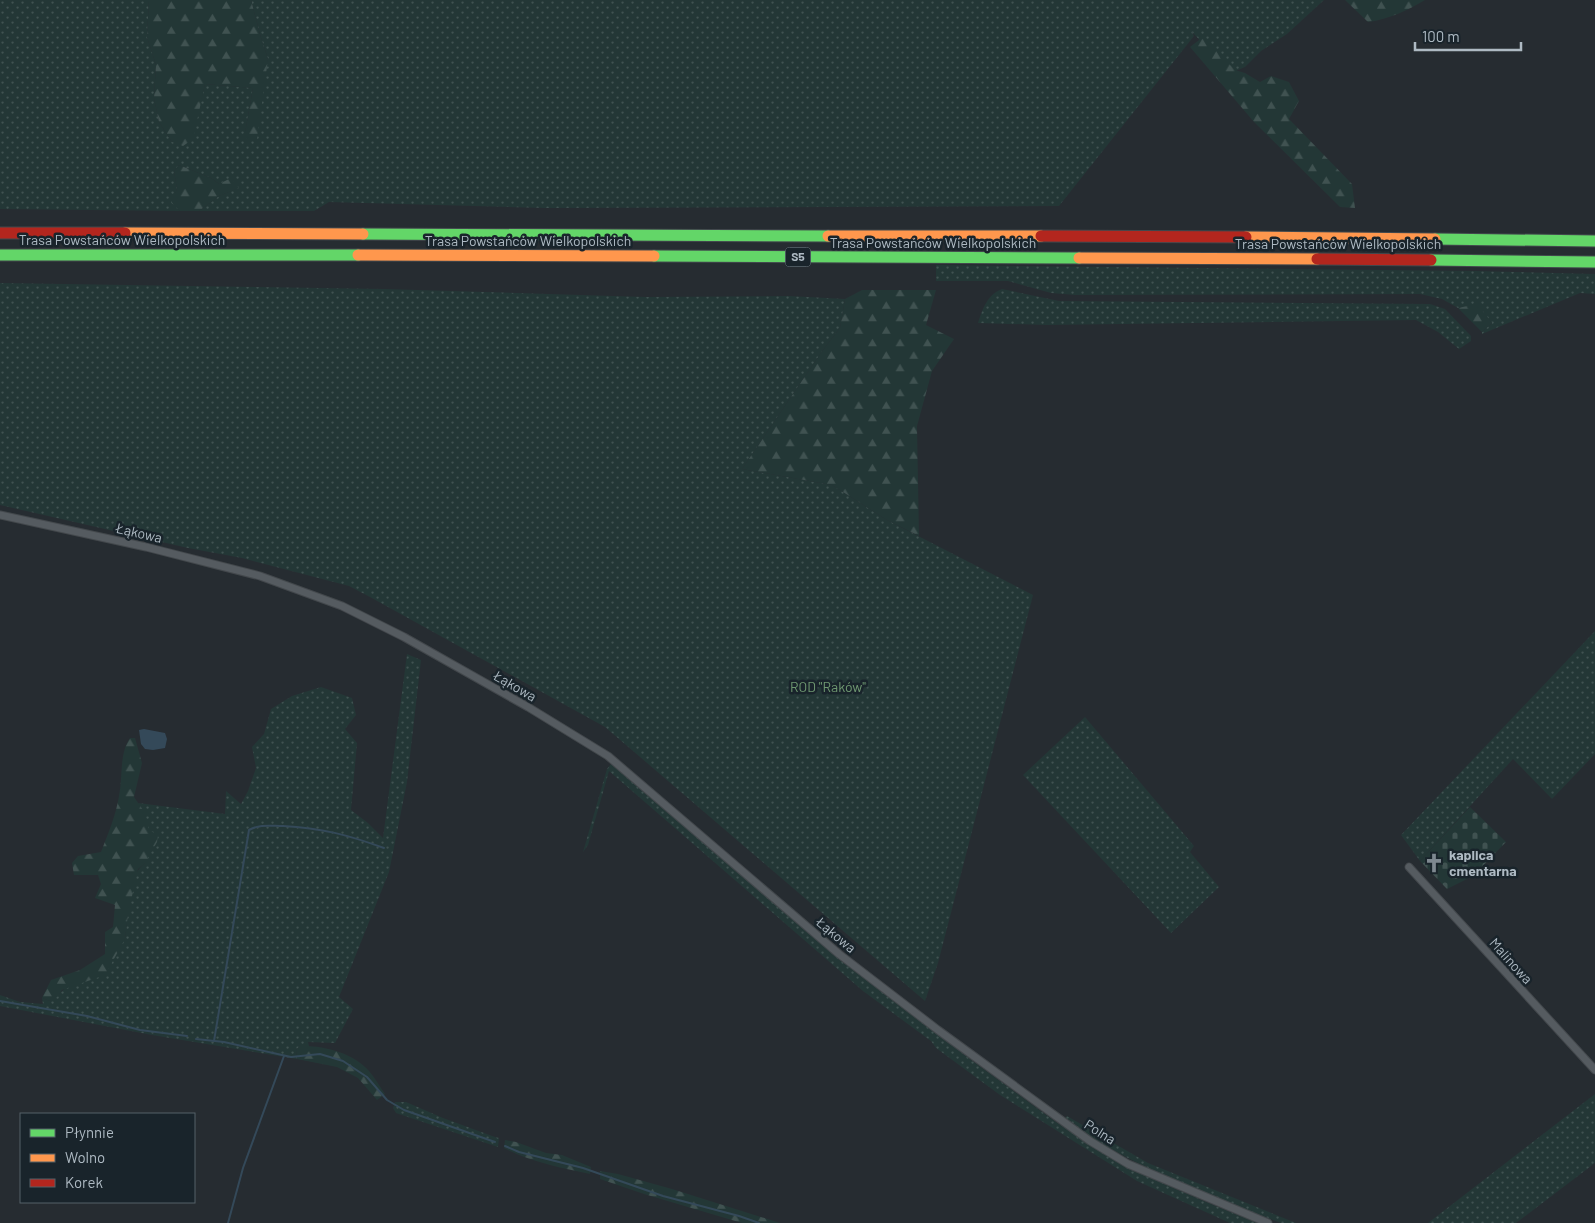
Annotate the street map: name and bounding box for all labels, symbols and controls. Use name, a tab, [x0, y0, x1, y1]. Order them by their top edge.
scale bar	[1415, 20, 1521, 52]
text: 100 m	[1422, 27, 1460, 45]
street label: Trasa Powstańców Wielkopolskich	[19, 231, 225, 248]
street label: Trasa Powstańców Wielkopolskich	[425, 232, 631, 249]
street label: Trasa Powstańców Wielkopolskich	[830, 234, 1036, 251]
street label: Trasa Powstańców Wielkopolskich	[1235, 235, 1441, 252]
road number: S5	[786, 248, 810, 266]
street label: Łąkowa	[113, 519, 164, 546]
street label: Łąkowa	[490, 666, 540, 705]
park label: ROD "Raków"	[790, 678, 866, 695]
place label: kaplica cmentarna	[1449, 846, 1517, 879]
church icon: kaplica cmentarna	[1423, 852, 1445, 874]
street label: Łąkowa	[812, 912, 860, 956]
street label: Malinowa	[1486, 934, 1536, 987]
legend	[20, 1113, 195, 1203]
street label: Polna	[1082, 1115, 1119, 1148]
text: Płynnie	[65, 1123, 114, 1141]
text: Wolno	[65, 1148, 105, 1166]
text: Korek	[65, 1173, 103, 1191]

